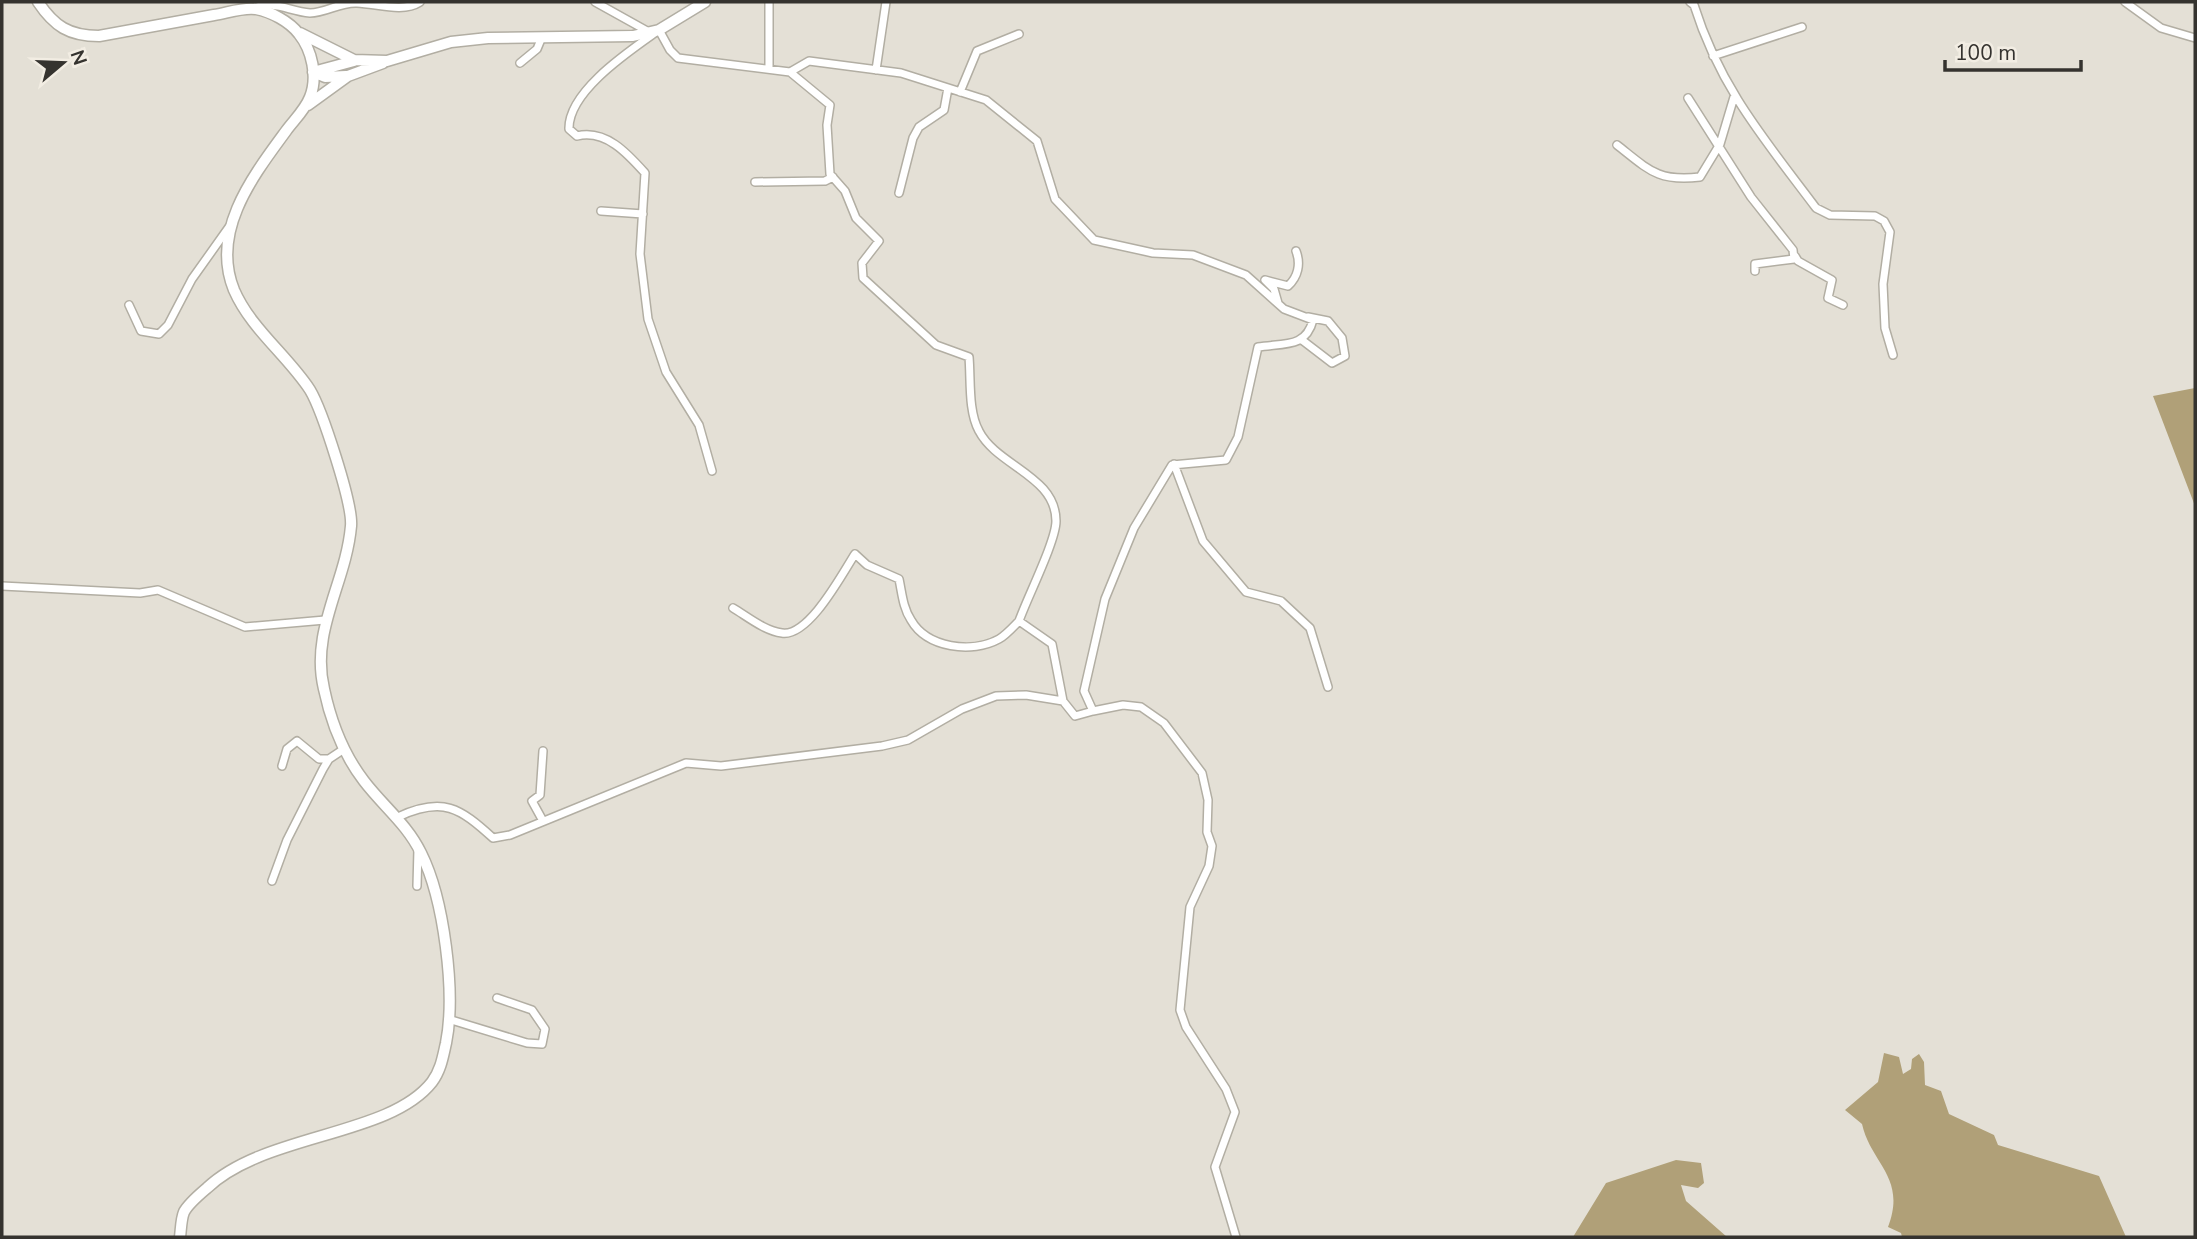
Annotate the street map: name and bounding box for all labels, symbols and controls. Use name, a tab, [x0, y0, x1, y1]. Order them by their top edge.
north arrow	[28, 28, 98, 98]
scale bar	[1945, 28, 2082, 72]
text: 100 m	[1955, 39, 2016, 67]
text: N	[64, 47, 93, 69]

